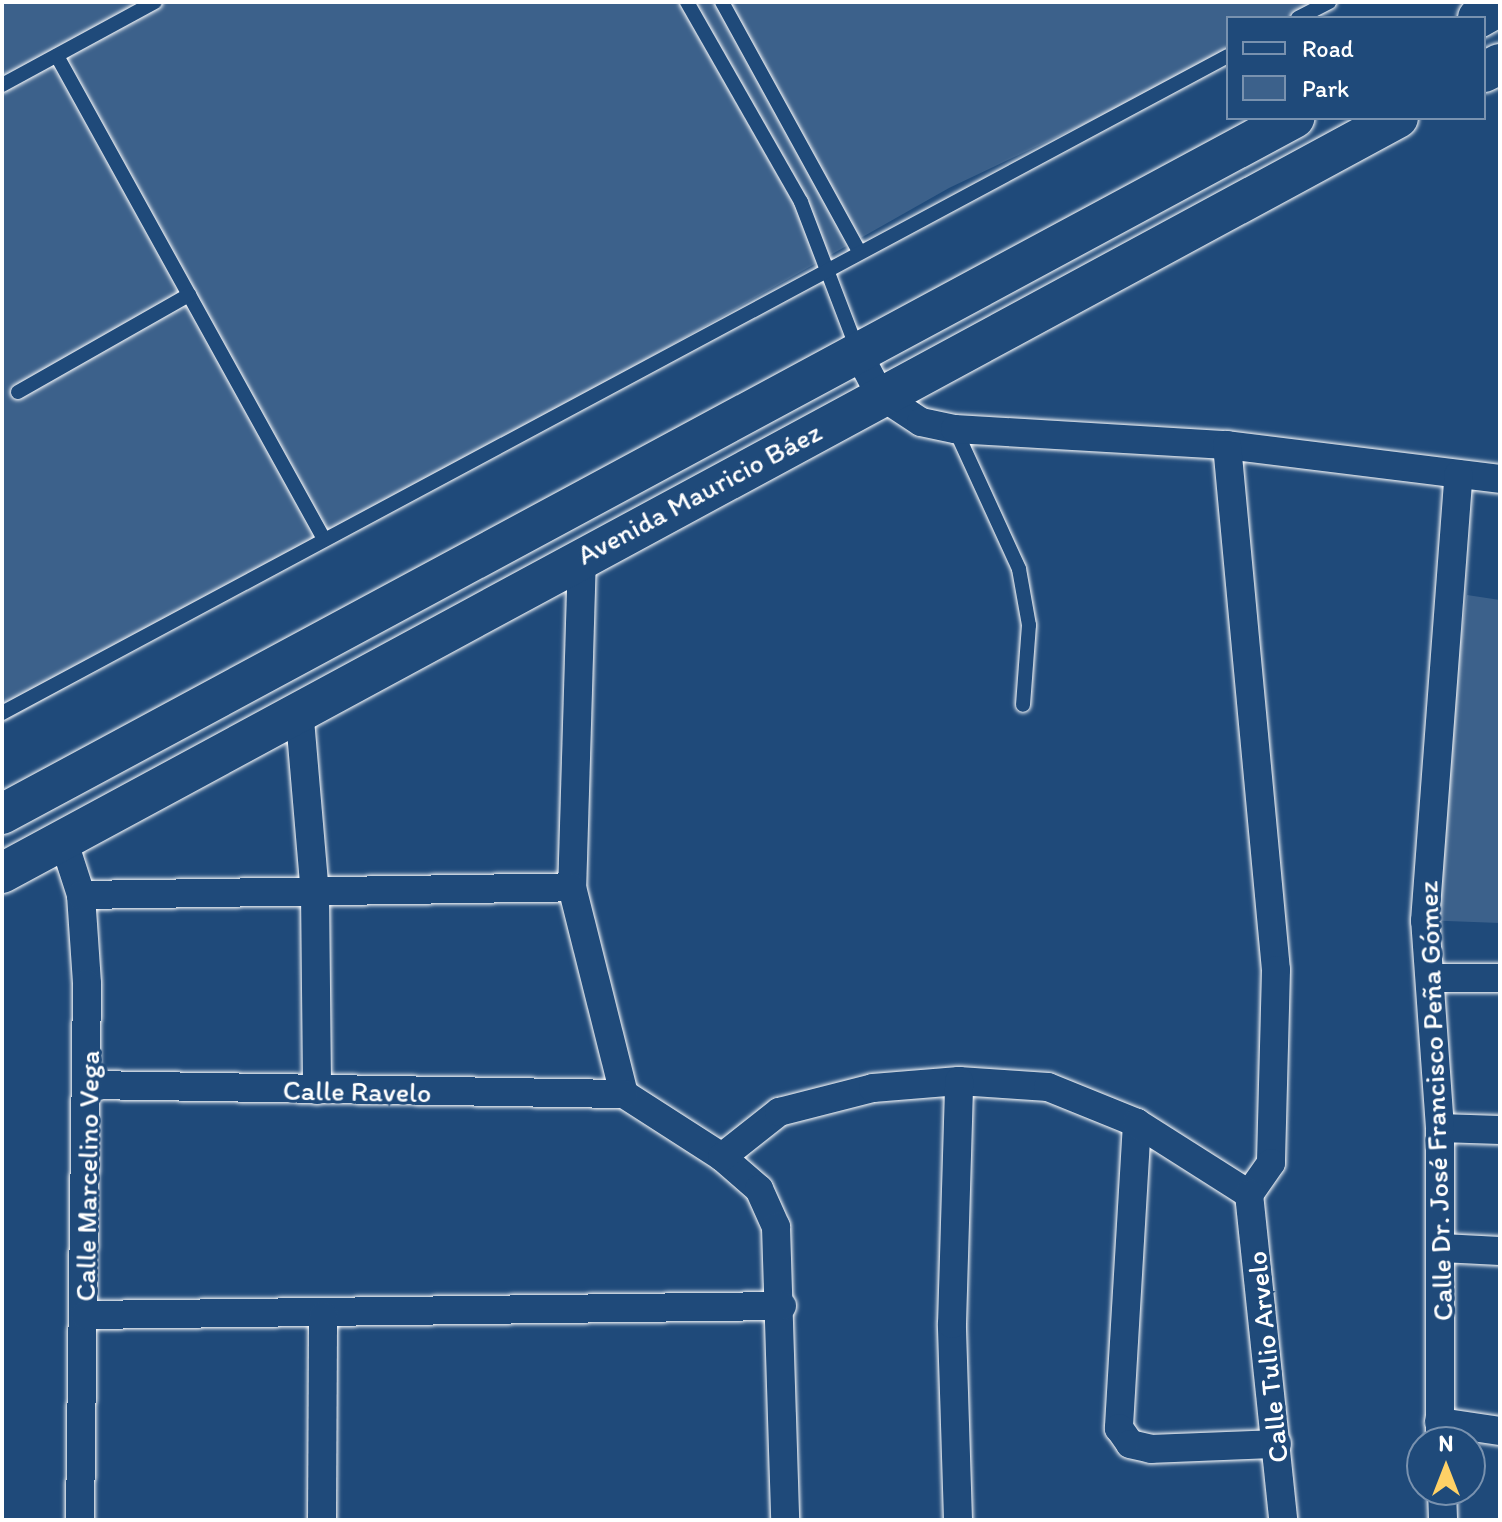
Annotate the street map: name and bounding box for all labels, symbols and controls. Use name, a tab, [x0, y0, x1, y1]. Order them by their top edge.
legend	[1226, 16, 1486, 120]
text: Road	[1302, 34, 1354, 63]
text: Park	[1302, 74, 1349, 103]
street label: Avenida Mauricio Báez	[571, 414, 827, 572]
street label: Calle Dr. José Francisco Peña Gómez	[1411, 881, 1459, 1321]
street label: Calle Marcelino Vega	[68, 1051, 106, 1301]
street label: Calle Ravelo	[283, 1073, 431, 1109]
street label: Calle Tulio Arvelo	[1239, 1251, 1295, 1463]
north arrow	[1406, 1426, 1486, 1506]
text: N	[1439, 1430, 1453, 1457]

